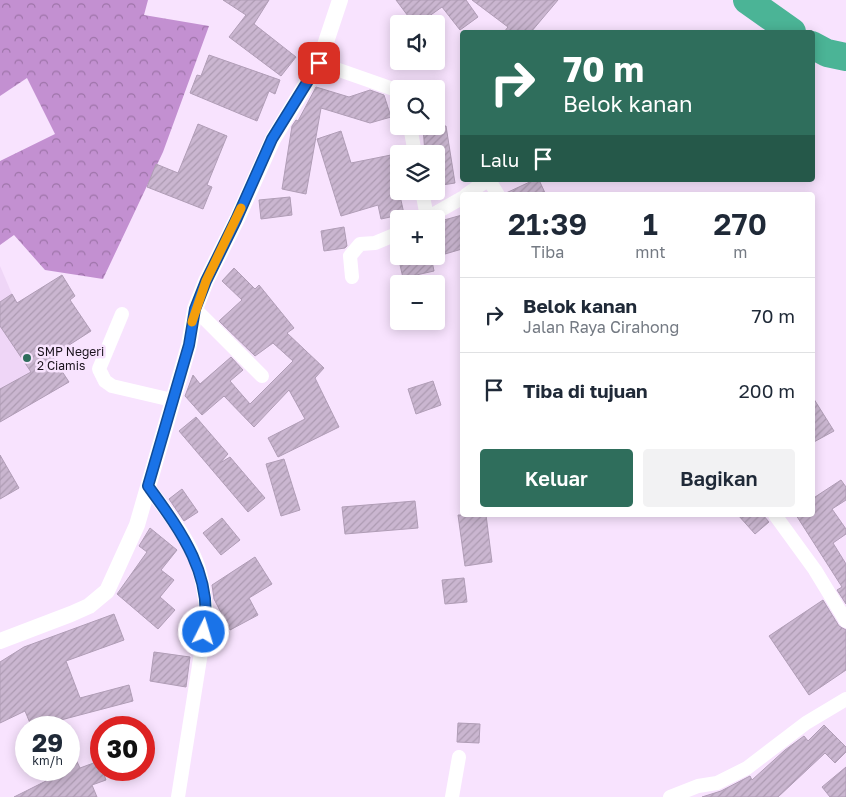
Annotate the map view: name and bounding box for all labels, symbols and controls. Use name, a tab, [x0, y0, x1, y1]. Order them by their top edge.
map controls	[390, 15, 445, 330]
button: sound	[390, 15, 445, 70]
pin	[298, 42, 340, 84]
text: 70 m	[563, 48, 644, 90]
icon: arrive	[305, 49, 333, 77]
icon: right	[480, 50, 545, 115]
button: search	[390, 80, 445, 135]
text: Belok kanan	[563, 90, 693, 117]
button: layers	[390, 145, 445, 200]
icon: arrive	[529, 145, 557, 173]
text: Lalu	[480, 148, 519, 171]
text: 21:39	[508, 206, 587, 242]
text: 1	[643, 206, 658, 242]
text: 270	[714, 206, 767, 242]
button: +	[390, 210, 445, 265]
text: Tiba	[531, 242, 564, 262]
text: mnt	[635, 242, 666, 262]
text: m	[733, 242, 747, 262]
button: −	[390, 275, 445, 330]
text: Belok kanan	[523, 294, 637, 317]
icon: right	[480, 301, 508, 329]
text: 70 m	[752, 304, 795, 327]
text: Jalan Raya Cirahong	[523, 317, 679, 337]
place label: SMP Negeri 2 Ciamis	[37, 344, 104, 373]
marker: SMP Negeri 2 Ciamis	[21, 352, 33, 364]
icon: arrive	[480, 376, 508, 404]
text: Tiba di tujuan	[523, 379, 648, 402]
text: 200 m	[739, 379, 795, 402]
button: Keluar	[480, 449, 633, 507]
button: Bagikan	[643, 449, 795, 507]
position arrow	[177, 605, 229, 657]
speed limit sign: 30	[90, 716, 155, 781]
text: 29	[32, 727, 63, 758]
text: km/h	[32, 753, 63, 768]

